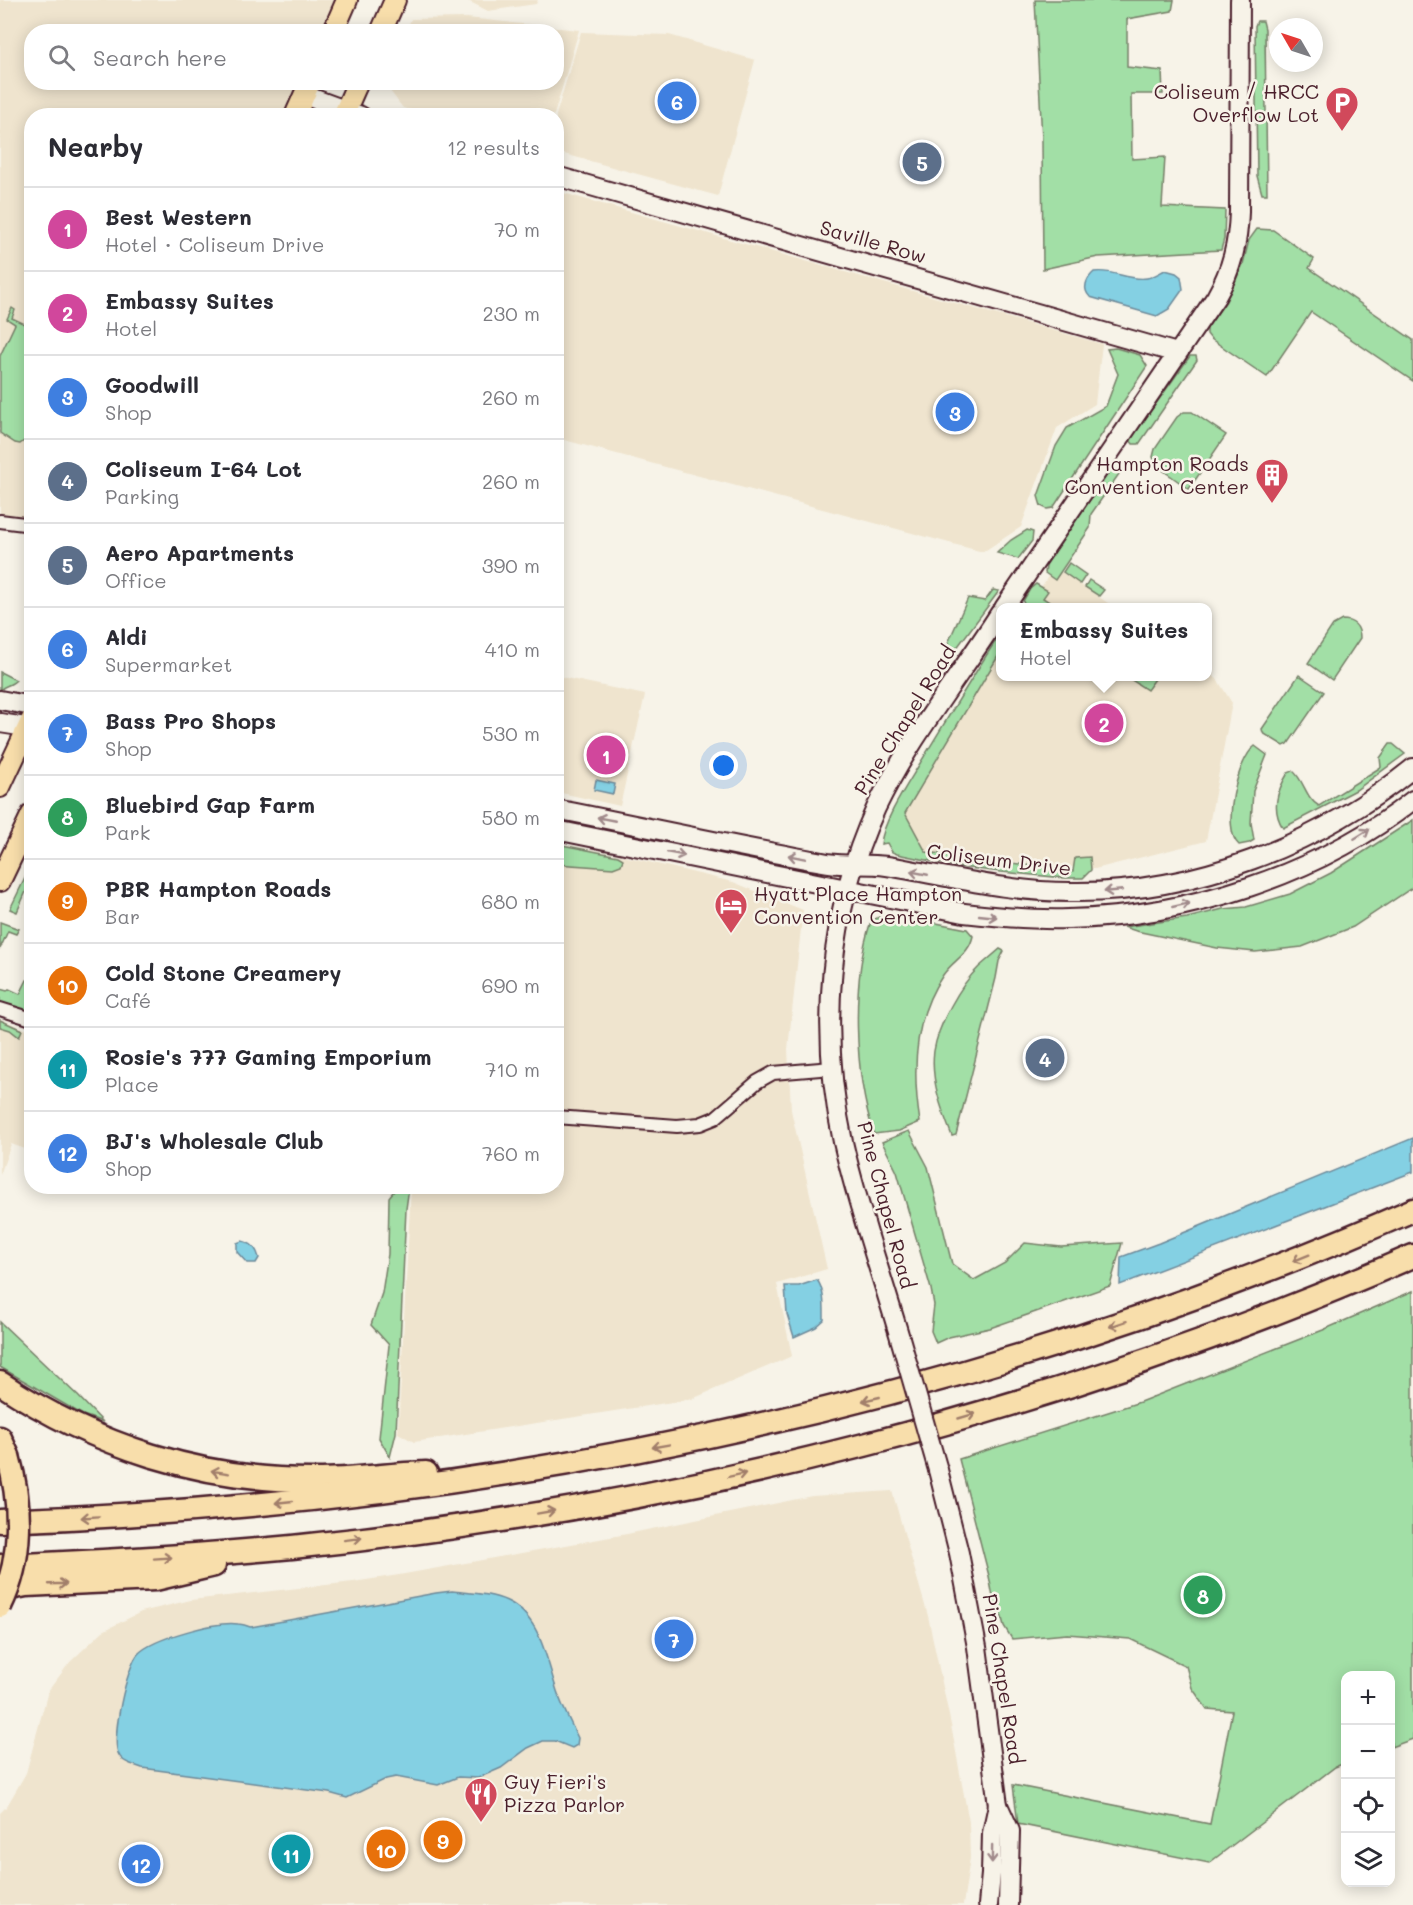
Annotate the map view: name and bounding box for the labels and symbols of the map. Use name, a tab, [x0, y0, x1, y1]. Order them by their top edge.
north arrow	[1269, 18, 1323, 72]
pin: 6	[658, 78, 696, 124]
place label: Coliseum / HRCC Overflow Lot	[1154, 78, 1319, 127]
parking icon: Coliseum / HRCC Overflow Lot	[1324, 85, 1360, 132]
pin: 5	[902, 140, 942, 184]
street label: Saville Row	[817, 213, 929, 269]
pin: 3	[936, 390, 974, 434]
place label: Hampton Roads Convention Center	[1065, 450, 1249, 499]
building icon: Hampton Roads Convention Center	[1254, 457, 1290, 504]
street label: Pine Chapel Road	[848, 640, 961, 799]
pin: 2	[1084, 700, 1124, 746]
pin: 1	[586, 732, 626, 777]
your location	[709, 751, 738, 780]
one-way arrow	[597, 813, 616, 824]
one-way arrow	[1353, 827, 1370, 839]
street label: Coliseum Drive	[925, 837, 1073, 881]
one-way arrow	[665, 849, 685, 860]
one-way arrow	[788, 851, 808, 862]
one-way arrow	[910, 867, 930, 878]
place label: Hyatt Place Hampton Convention Center	[754, 880, 962, 929]
one-way arrow	[1103, 886, 1123, 897]
hotel icon: Hyatt Place Hampton Convention Center	[713, 887, 749, 934]
one-way arrow	[1171, 899, 1191, 910]
one-way arrow	[977, 911, 997, 922]
pin: 4	[1026, 1036, 1064, 1080]
street label: Pine Chapel Road	[852, 1118, 922, 1291]
one-way arrow	[1293, 1253, 1311, 1264]
one-way arrow	[1109, 1319, 1128, 1330]
one-way arrow	[862, 1394, 881, 1405]
one-way arrow	[957, 1410, 976, 1421]
one-way arrow	[651, 1441, 671, 1452]
one-way arrow	[210, 1467, 230, 1478]
one-way arrow	[727, 1469, 746, 1480]
one-way arrow	[275, 1497, 295, 1508]
one-way arrow	[535, 1506, 555, 1517]
one-way arrow	[80, 1512, 100, 1523]
one-way arrow	[342, 1534, 362, 1545]
one-way arrow	[153, 1552, 173, 1563]
pin: 8	[1184, 1572, 1222, 1618]
one-way arrow	[48, 1578, 68, 1589]
street label: Pine Chapel Road	[978, 1592, 1030, 1766]
pin: 7	[654, 1616, 694, 1662]
place label: Guy Fieri's Pizza Parlor	[504, 1768, 625, 1817]
restaurant icon: Guy Fieri's Pizza Parlor	[463, 1776, 499, 1823]
pin: 9	[424, 1818, 462, 1862]
pin: 10	[366, 1826, 406, 1872]
pin: 11	[272, 1832, 310, 1876]
pin: 12	[122, 1842, 160, 1886]
one-way arrow	[986, 1844, 998, 1864]

